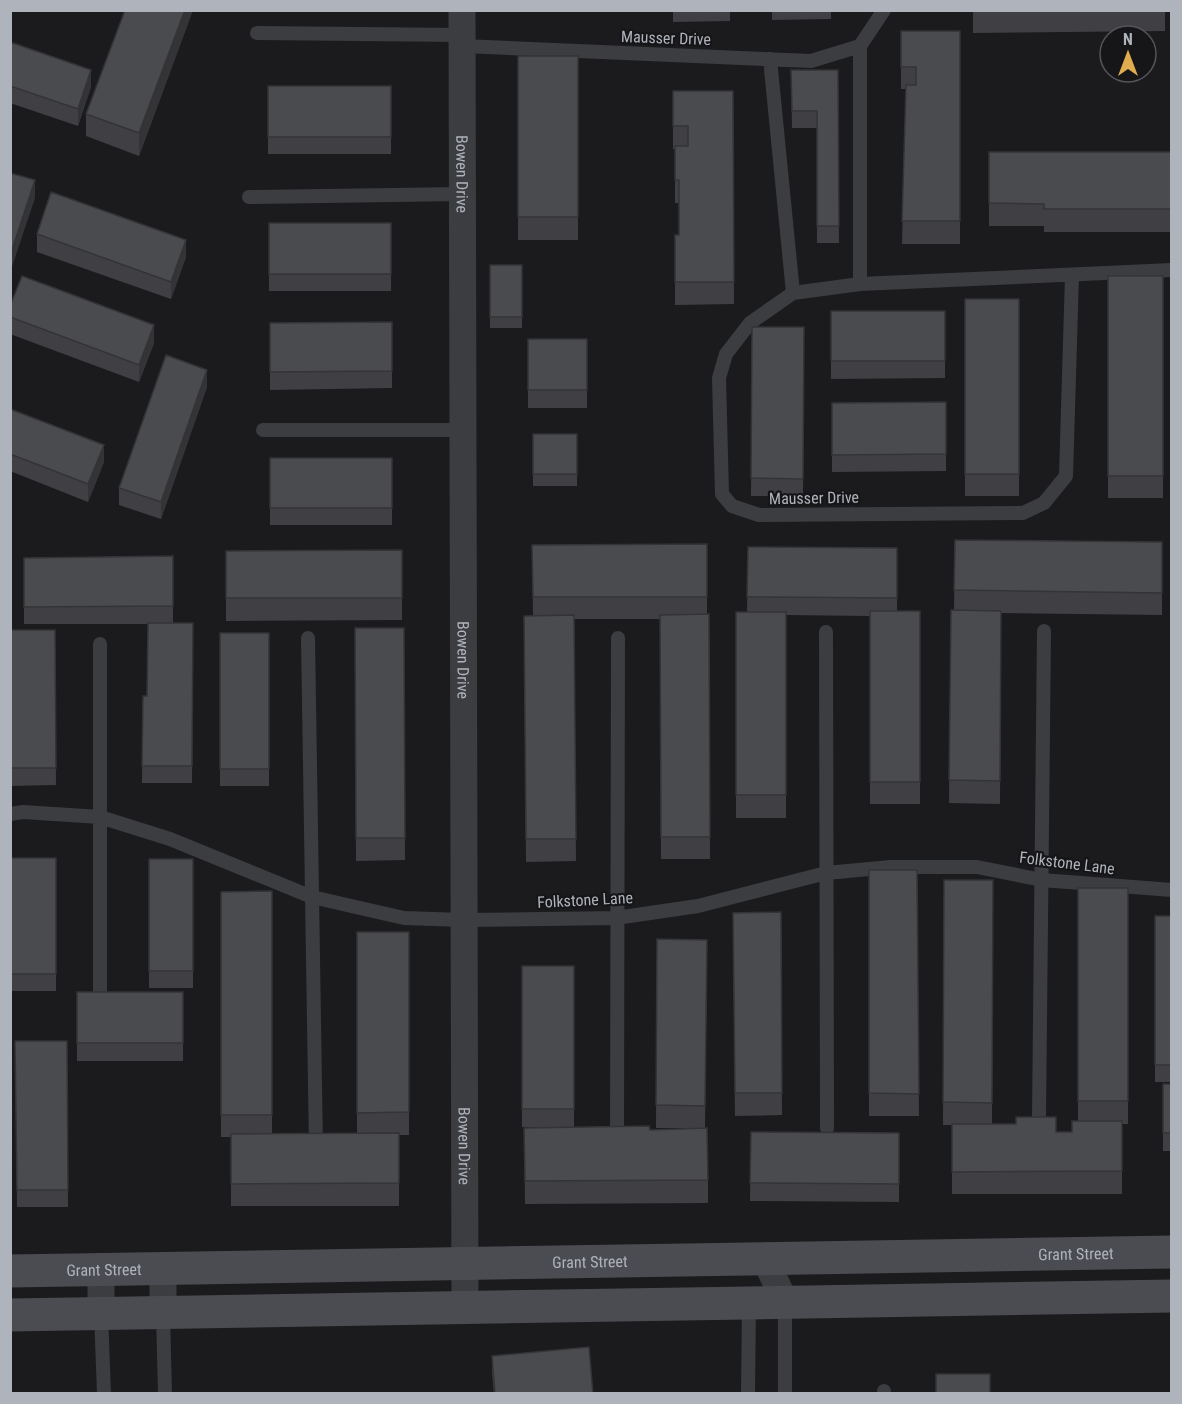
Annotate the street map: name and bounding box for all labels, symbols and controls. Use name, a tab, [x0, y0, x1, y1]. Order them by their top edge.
north arrow	[1098, 24, 1158, 84]
street label: Mausser Drive	[621, 27, 711, 49]
text: N	[1123, 30, 1133, 49]
street label: Bowen Drive	[453, 135, 472, 213]
street label: Mausser Drive	[769, 488, 859, 508]
street label: Bowen Drive	[454, 621, 473, 699]
street label: Folkstone Lane	[1018, 848, 1116, 878]
street label: Folkstone Lane	[537, 888, 633, 912]
street label: Bowen Drive	[455, 1107, 474, 1185]
street label: Grant Street	[1038, 1243, 1114, 1264]
street label: Grant Street	[552, 1251, 628, 1272]
street label: Grant Street	[66, 1259, 142, 1280]

